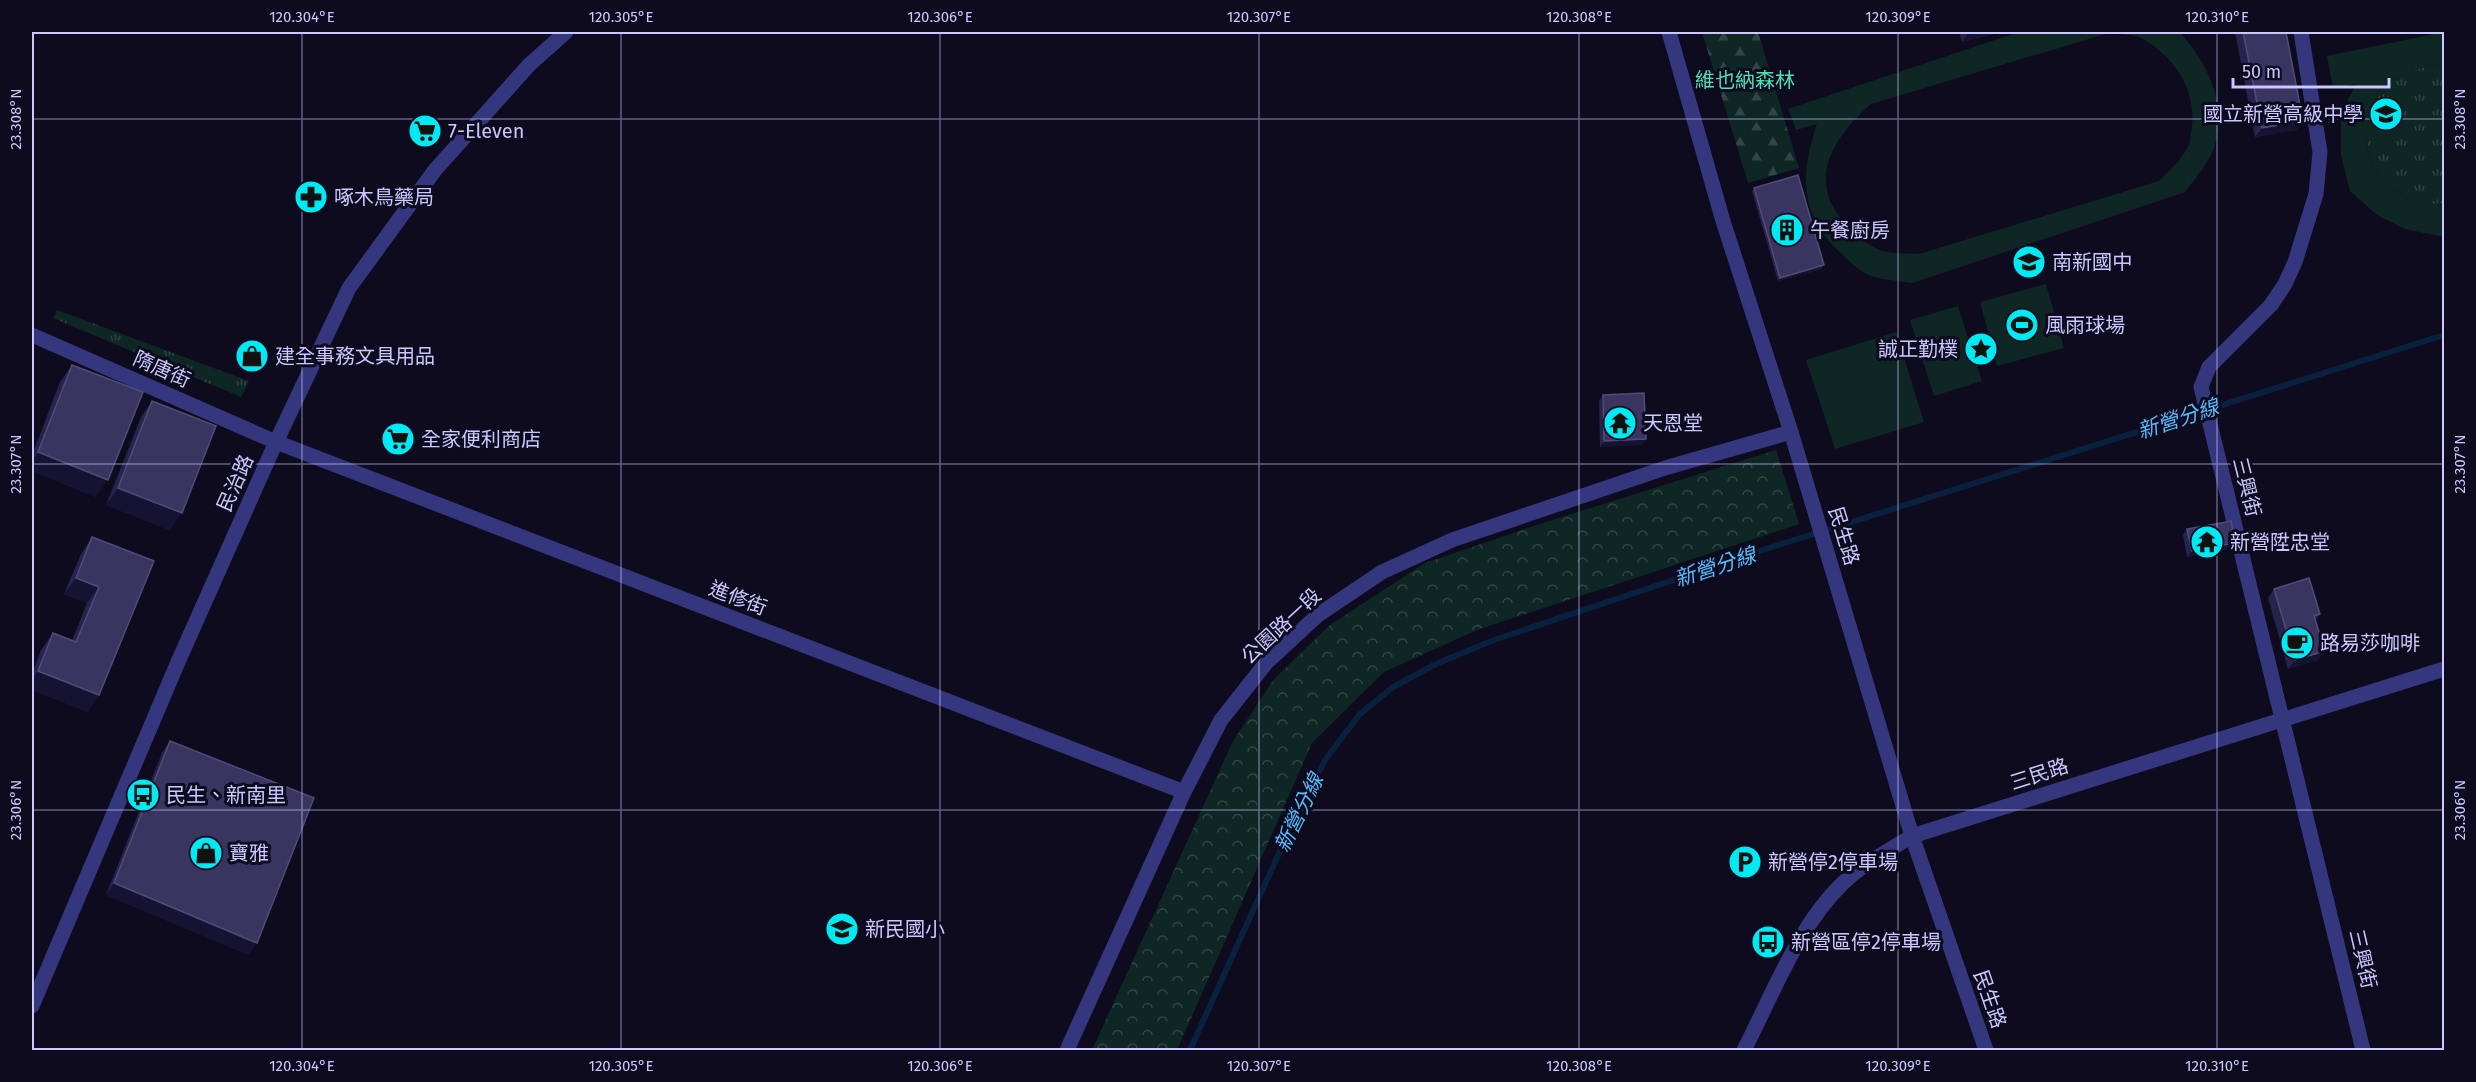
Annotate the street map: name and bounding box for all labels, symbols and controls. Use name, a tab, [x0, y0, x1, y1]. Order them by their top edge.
text: 120.304°E	[269, 8, 335, 26]
text: 120.305°E	[588, 8, 654, 26]
text: 120.306°E	[907, 8, 973, 26]
text: 120.307°E	[1227, 8, 1291, 26]
text: 120.308°E	[1546, 8, 1612, 26]
text: 120.309°E	[1865, 8, 1931, 26]
text: 120.310°E	[2185, 8, 2249, 26]
scale bar	[2233, 51, 2389, 89]
text: 50 m	[2242, 61, 2281, 83]
park label: 維也納森林	[1695, 68, 1795, 92]
text: 23.308°N	[7, 89, 25, 149]
text: 23.308°N	[2451, 89, 2469, 149]
school or university icon: 國立新營高級中學	[2368, 96, 2404, 132]
place label: 國立新營高級中學	[2203, 102, 2363, 126]
supermarket icon: 7-Eleven	[407, 113, 443, 149]
place label: 7-Eleven	[448, 119, 524, 143]
pharmacy icon: 啄木鳥藥局	[293, 179, 329, 215]
place label: 啄木鳥藥局	[334, 185, 434, 209]
building icon: 午餐廚房	[1769, 212, 1805, 248]
place label: 午餐廚房	[1810, 218, 1890, 242]
school or university icon: 南新國中	[2011, 244, 2047, 280]
place label: 南新國中	[2052, 250, 2132, 274]
sports icon: 風雨球場	[2004, 307, 2040, 343]
place label: 風雨球場	[2045, 313, 2125, 337]
place icon: 誠正勤樸	[1963, 331, 1999, 367]
place label: 誠正勤樸	[1878, 337, 1958, 361]
shop icon: 建全事務文具用品	[234, 338, 270, 374]
place label: 建全事務文具用品	[275, 344, 435, 368]
street label: 隋唐街	[130, 346, 194, 392]
water label: 新營分線	[2134, 393, 2224, 444]
temple icon: 天恩堂	[1602, 405, 1638, 441]
place label: 天恩堂	[1643, 411, 1703, 435]
supermarket icon: 全家便利商店	[380, 421, 416, 457]
place label: 全家便利商店	[421, 427, 541, 451]
text: 23.307°N	[7, 434, 25, 494]
text: 23.307°N	[2451, 434, 2469, 494]
street label: 民治路	[212, 451, 258, 515]
street label: 三興街	[2228, 455, 2266, 519]
street label: 民生路	[1824, 504, 1864, 568]
temple icon: 新營陞忠堂	[2189, 524, 2225, 560]
place label: 新營陞忠堂	[2230, 530, 2330, 554]
water label: 新營分線	[1671, 541, 1761, 592]
street label: 進修街	[706, 576, 770, 620]
street label: 公園路一段	[1236, 583, 1326, 669]
cafe icon: 路易莎咖啡	[2279, 625, 2315, 661]
place label: 路易莎咖啡	[2320, 631, 2420, 655]
street label: 三民路	[2007, 753, 2071, 795]
water label: 新營分線	[1269, 768, 1330, 856]
bus stop icon: 民生、新南里	[125, 777, 161, 813]
text: 23.306°N	[7, 780, 25, 840]
text: 23.306°N	[2451, 780, 2469, 840]
place label: 民生、新南里	[166, 783, 286, 807]
shop icon: 寶雅	[188, 835, 224, 871]
place label: 寶雅	[229, 841, 269, 865]
parking icon: 新營停2停車場	[1727, 844, 1763, 880]
place label: 新營停2停車場	[1768, 850, 1898, 874]
school or university icon: 新民國小	[824, 911, 860, 947]
place label: 新民國小	[865, 917, 945, 941]
bus stop icon: 新營區停2停車場	[1750, 924, 1786, 960]
street label: 三興街	[2345, 927, 2381, 991]
place label: 新營區停2停車場	[1791, 930, 1941, 954]
street label: 民生路	[1969, 967, 2011, 1031]
text: 120.304°E	[269, 1057, 335, 1075]
text: 120.305°E	[588, 1057, 654, 1075]
text: 120.306°E	[907, 1057, 973, 1075]
text: 120.307°E	[1227, 1057, 1291, 1075]
text: 120.308°E	[1546, 1057, 1612, 1075]
text: 120.309°E	[1865, 1057, 1931, 1075]
text: 120.310°E	[2185, 1057, 2249, 1075]

